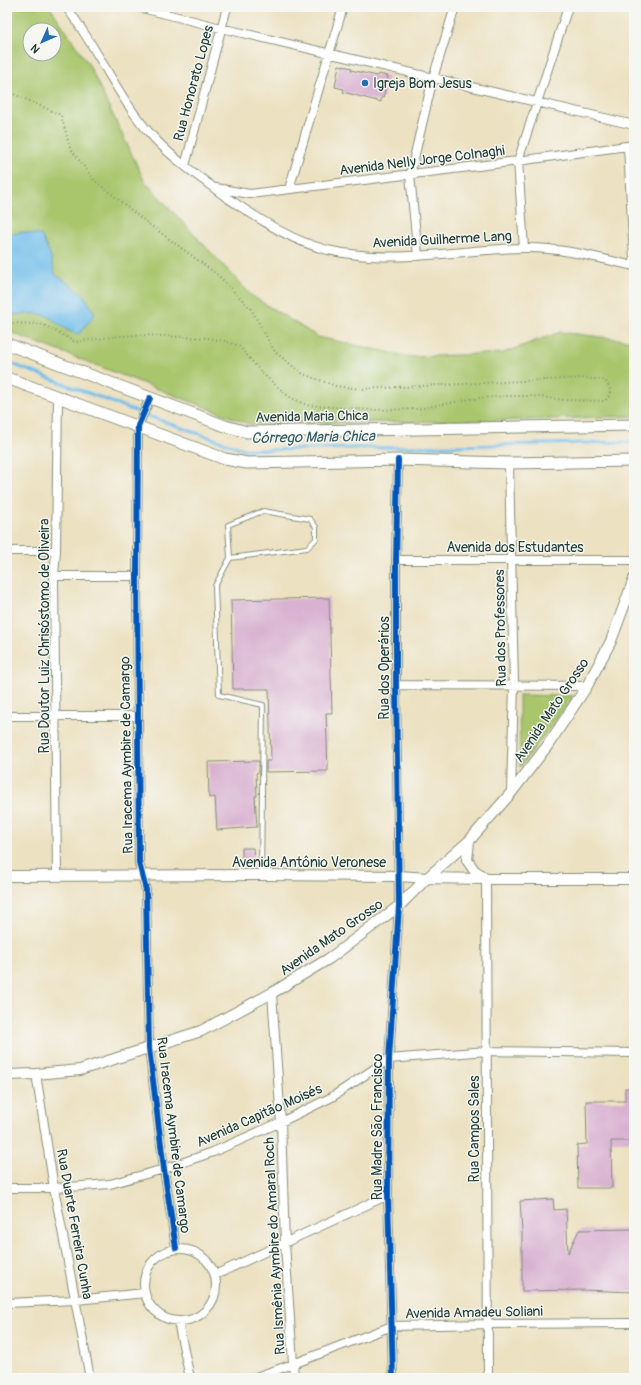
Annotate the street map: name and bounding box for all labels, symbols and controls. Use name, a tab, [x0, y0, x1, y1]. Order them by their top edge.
north arrow	[22, 22, 62, 62]
street label: Rua Honorato Lopes	[170, 23, 217, 143]
text: N	[28, 41, 43, 56]
place label: Igreja Bom Jesus	[373, 75, 472, 92]
marker: Igreja Bom Jesus	[360, 78, 370, 88]
street label: Avenida Nelly Jorge Colnaghi	[338, 142, 506, 179]
street label: Avenida Guilherme Lang	[372, 227, 512, 252]
street label: Avenida Maria Chica	[255, 407, 369, 426]
water label: Córrego Maria Chica	[251, 427, 376, 448]
street label: Rua Doutor Luiz Chrisóstomo de Oliveira	[36, 519, 53, 753]
street label: Avenida dos Estudantes	[446, 539, 584, 556]
street label: Rua dos Professores	[491, 568, 510, 687]
street label: Rua dos Operários	[376, 616, 393, 720]
street label: Avenida Mato Grosso	[510, 655, 593, 766]
street label: Rua Iracema Aymbire de Camargo	[116, 656, 137, 854]
street label: Avenida Antônio Veronese	[232, 854, 386, 871]
street label: Avenida Mato Grosso	[276, 895, 386, 979]
street label: Rua Iracema Aymbire de Camargo	[153, 1036, 194, 1235]
street label: Rua Madre São Francisco	[369, 1053, 386, 1200]
street label: Rua Campos Sales	[466, 1075, 483, 1182]
street label: Avenida Capitão Moisés	[194, 1080, 325, 1151]
street label: Rua Ismênia Aymbire do Amaral Roch	[260, 1137, 289, 1355]
street label: Rua Duarte Ferreira Cunha	[53, 1147, 96, 1301]
street label: Avenida Amadeu Soliani	[405, 1303, 544, 1322]

